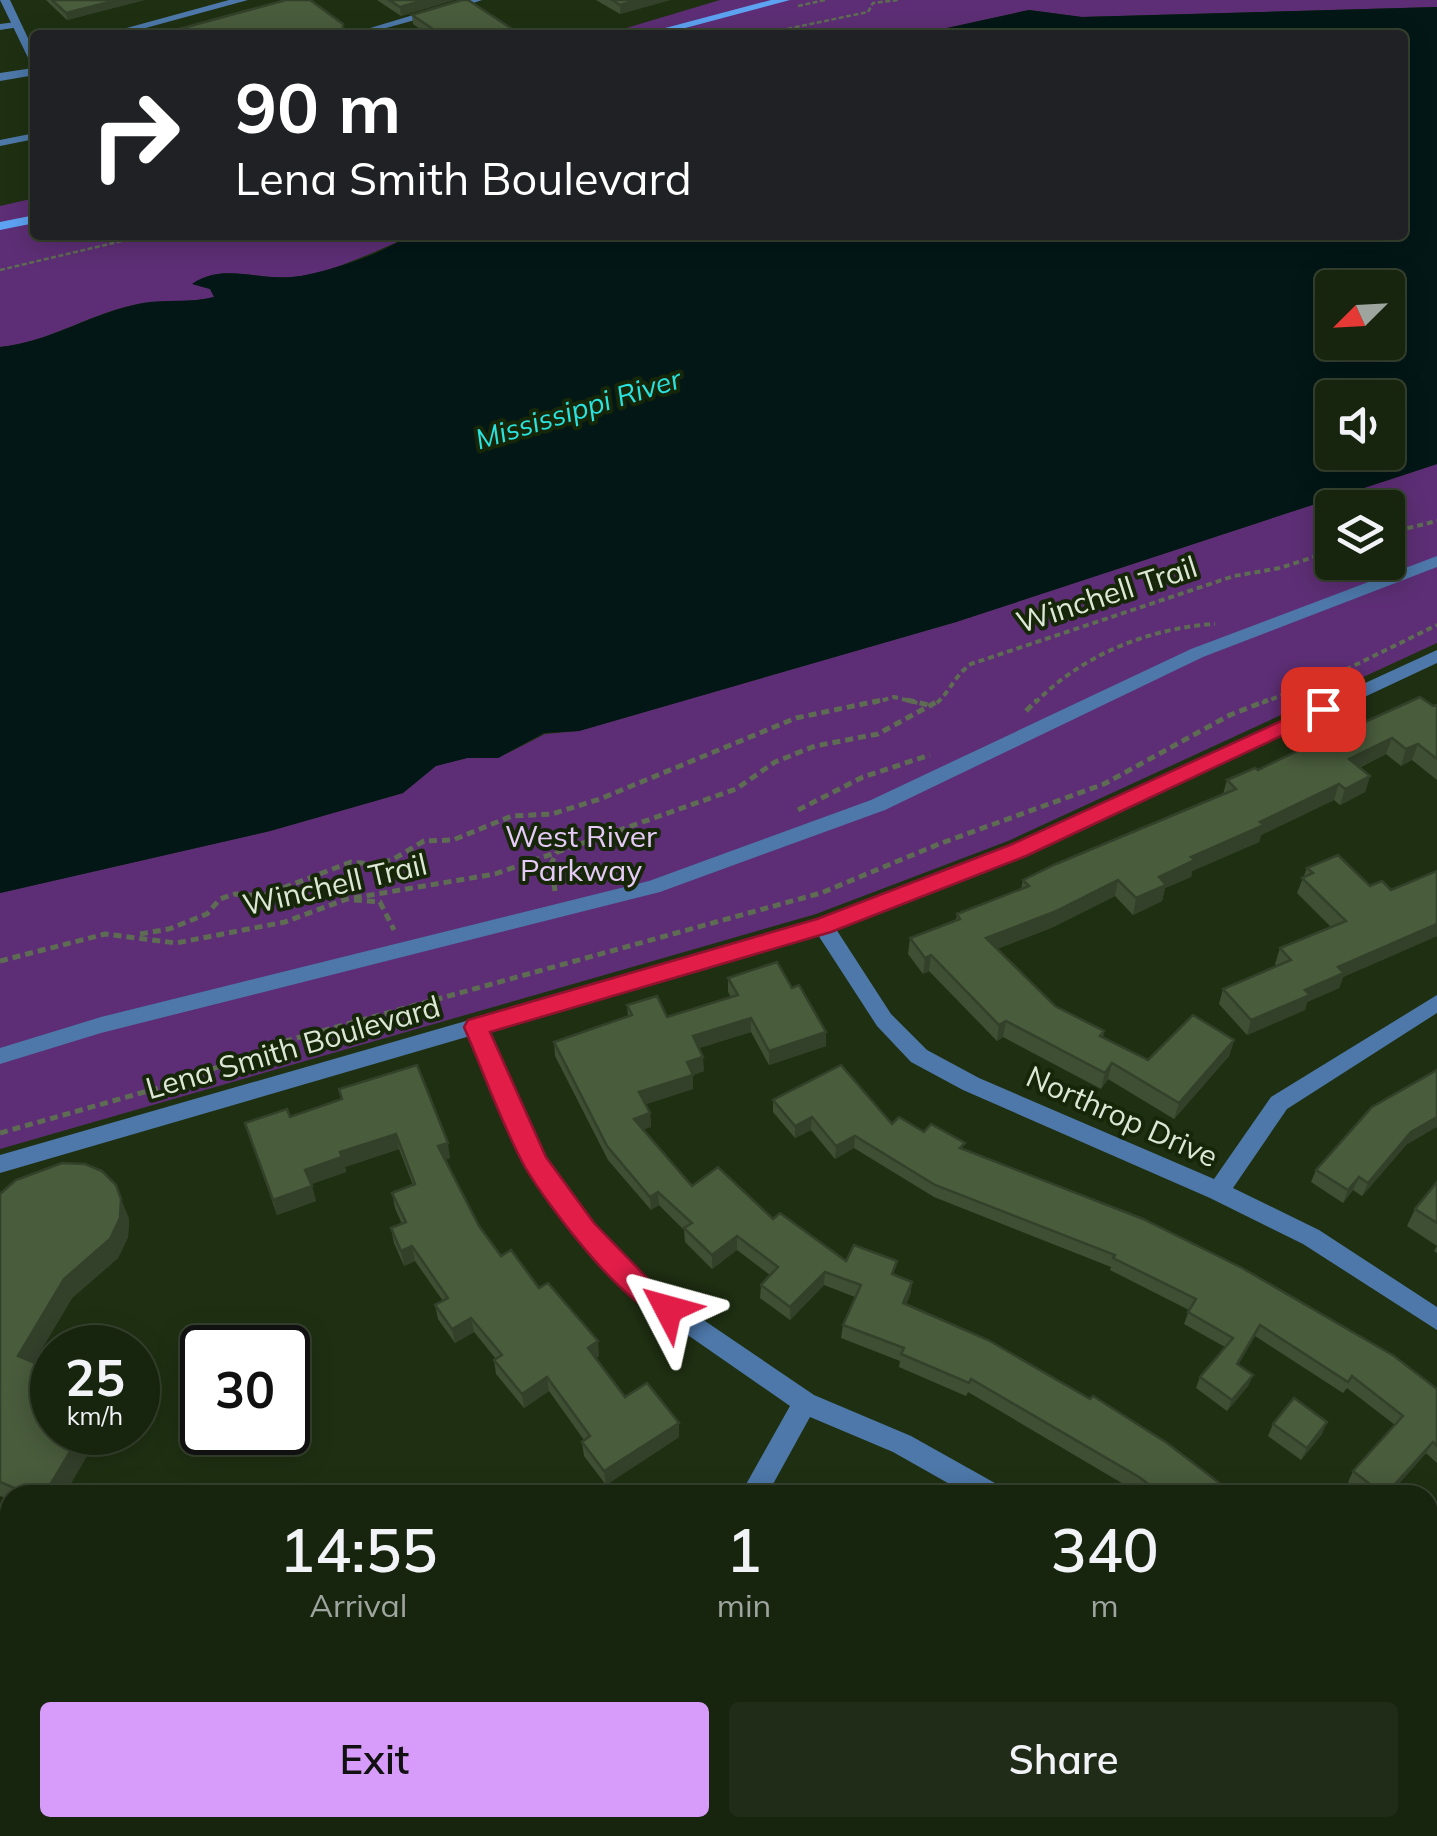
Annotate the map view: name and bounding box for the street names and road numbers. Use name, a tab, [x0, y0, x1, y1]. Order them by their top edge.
street label: Winchell Trail	[1012, 547, 1202, 641]
street label: Winchell Trail	[239, 844, 431, 924]
street label: Lena Smith Boulevard	[141, 987, 444, 1107]
street label: Northrop Drive	[1021, 1057, 1224, 1175]

